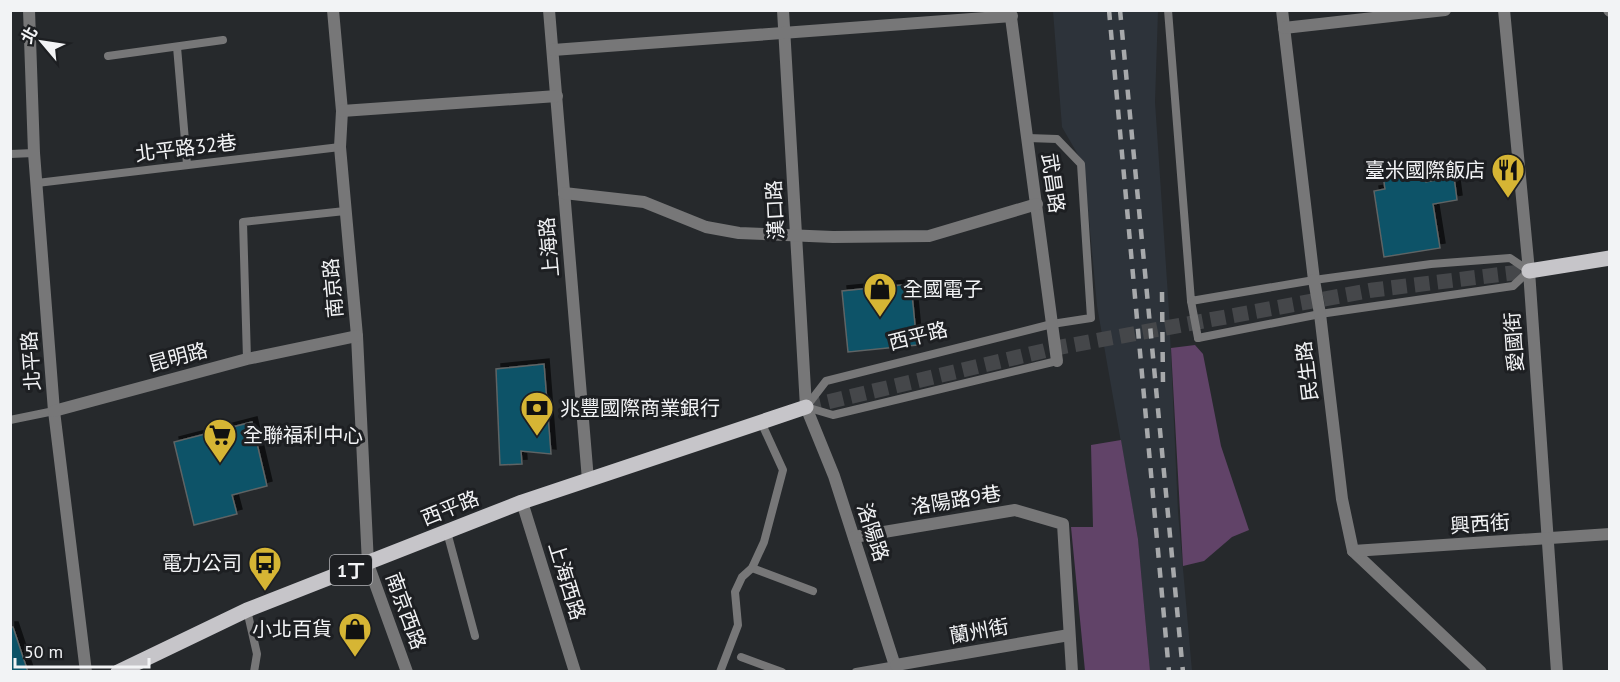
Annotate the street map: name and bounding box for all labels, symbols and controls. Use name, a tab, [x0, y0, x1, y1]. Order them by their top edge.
north arrow	[12, 12, 72, 72]
text: 北	[16, 23, 42, 47]
street label: 北平路32巷	[134, 129, 238, 167]
street label: 武昌路	[1036, 151, 1070, 215]
restaurant icon: 臺米國際飯店	[1490, 152, 1526, 199]
place label: 臺米國際飯店	[1365, 157, 1485, 183]
street label: 漢口路	[760, 179, 790, 241]
street label: 上海路	[533, 216, 565, 278]
street label: 南京路	[317, 257, 349, 319]
shop icon: 全國電子	[862, 271, 898, 318]
place label: 全國電子	[903, 276, 983, 302]
street label: 愛國街	[1499, 311, 1529, 373]
street label: 西平路	[886, 316, 950, 356]
street label: 北平路	[16, 330, 46, 392]
street label: 昆明路	[146, 337, 210, 377]
street label: 民生路	[1290, 340, 1324, 402]
bank icon: 兆豐國際商業銀行	[519, 390, 555, 437]
place label: 兆豐國際商業銀行	[560, 395, 720, 421]
supermarket icon: 全聯福利中心	[202, 417, 238, 464]
place label: 全聯福利中心	[243, 422, 363, 448]
street label: 洛陽路9巷	[909, 480, 1003, 520]
street label: 西平路	[417, 485, 483, 531]
street label: 洛陽路	[851, 499, 895, 565]
street label: 興西街	[1449, 509, 1511, 539]
street label: 上海西路	[543, 539, 591, 623]
bus stop icon: 電力公司	[247, 545, 283, 592]
place label: 電力公司	[162, 550, 242, 576]
road number: 1丁	[330, 555, 372, 585]
street label: 南京西路	[380, 569, 432, 653]
shop icon: 小北百貨	[337, 611, 373, 658]
street label: 蘭州街	[947, 613, 1011, 649]
place label: 小北百貨	[252, 616, 332, 642]
scale bar	[15, 631, 148, 669]
text: 50 m	[24, 640, 63, 663]

